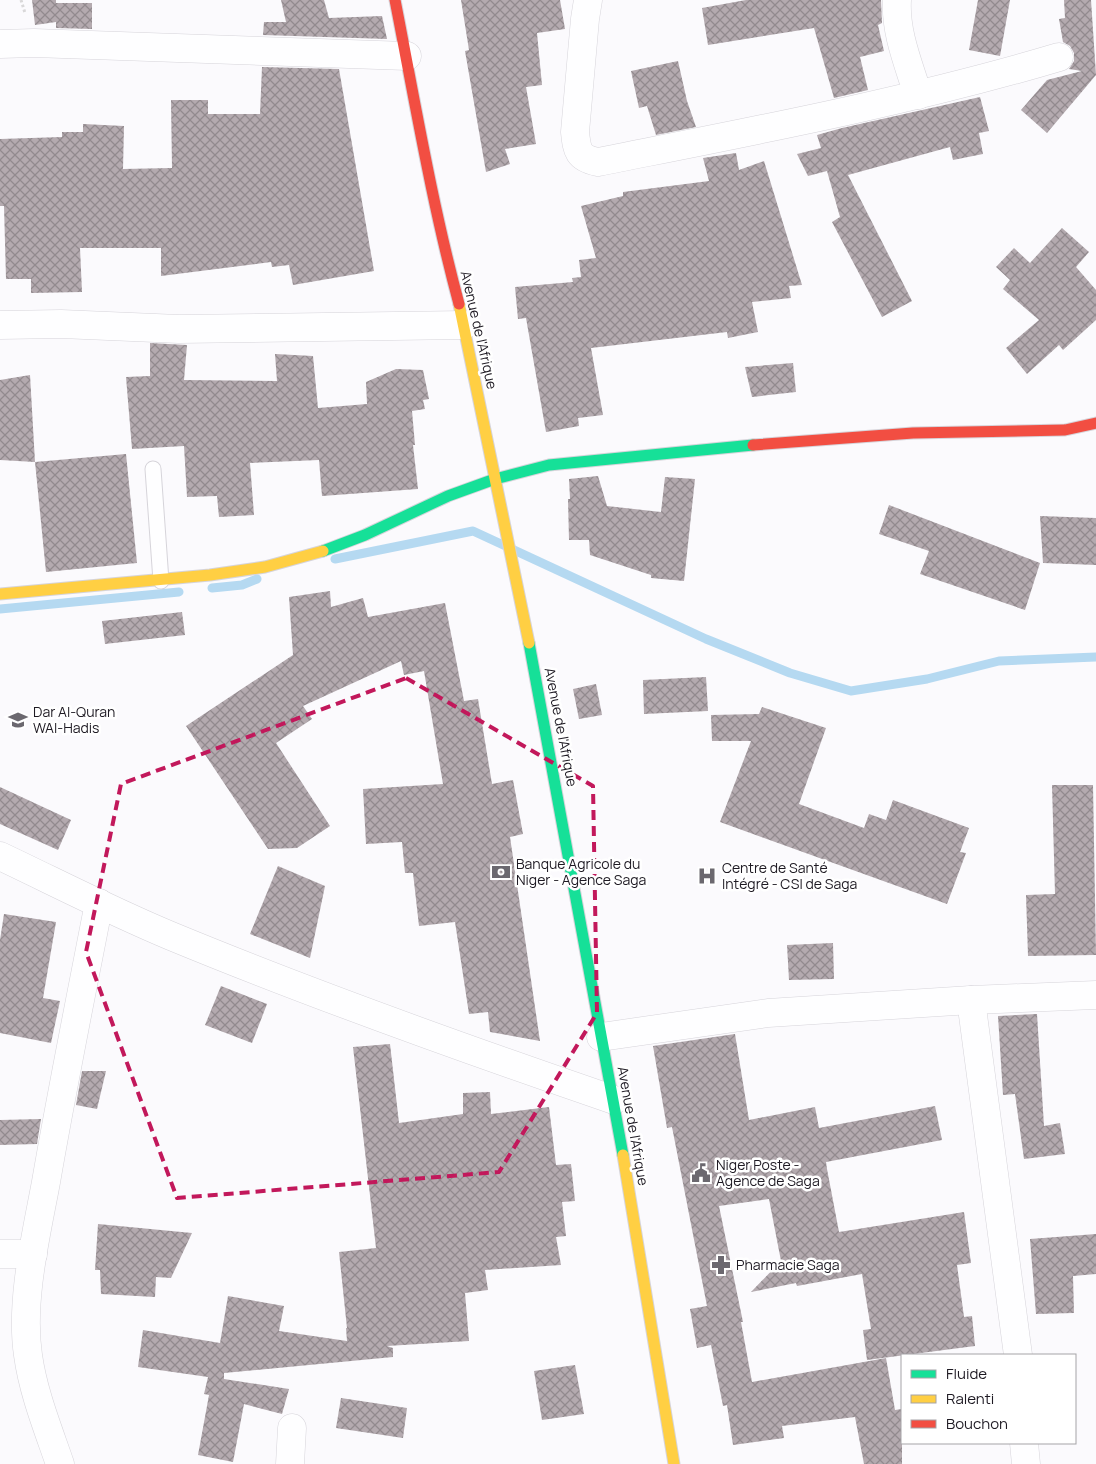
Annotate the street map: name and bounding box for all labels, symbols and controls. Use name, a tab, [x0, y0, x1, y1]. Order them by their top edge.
street label: Avenue de l'Afrique	[457, 269, 502, 391]
street label: Avenue de l'Afrique	[541, 666, 582, 788]
place label: Dar Al-Quran WAl-Hadis	[33, 702, 115, 737]
school or university icon: Dar Al-Quran WAl-Hadis	[7, 709, 29, 731]
place label: Banque Agricole du Niger - Agence Saga	[516, 854, 646, 889]
place label: Centre de Santé Intégré - CSI de Saga	[722, 858, 857, 893]
bank icon: Banque Agricole du Niger - Agence Saga	[490, 861, 512, 883]
hospital icon: Centre de Santé Intégré - CSI de Saga	[696, 865, 718, 887]
street label: Avenue de l'Afrique	[614, 1065, 653, 1187]
place label: Niger Poste - Agence de Saga	[716, 1155, 820, 1190]
public building icon: Niger Poste - Agence de Saga	[690, 1162, 712, 1184]
pharmacy icon: Pharmacie Saga	[710, 1254, 732, 1276]
place label: Pharmacie Saga	[736, 1255, 840, 1274]
legend	[901, 1354, 1076, 1444]
text: Fluide	[946, 1363, 987, 1384]
text: Ralenti	[946, 1388, 994, 1409]
text: Bouchon	[946, 1413, 1008, 1434]

